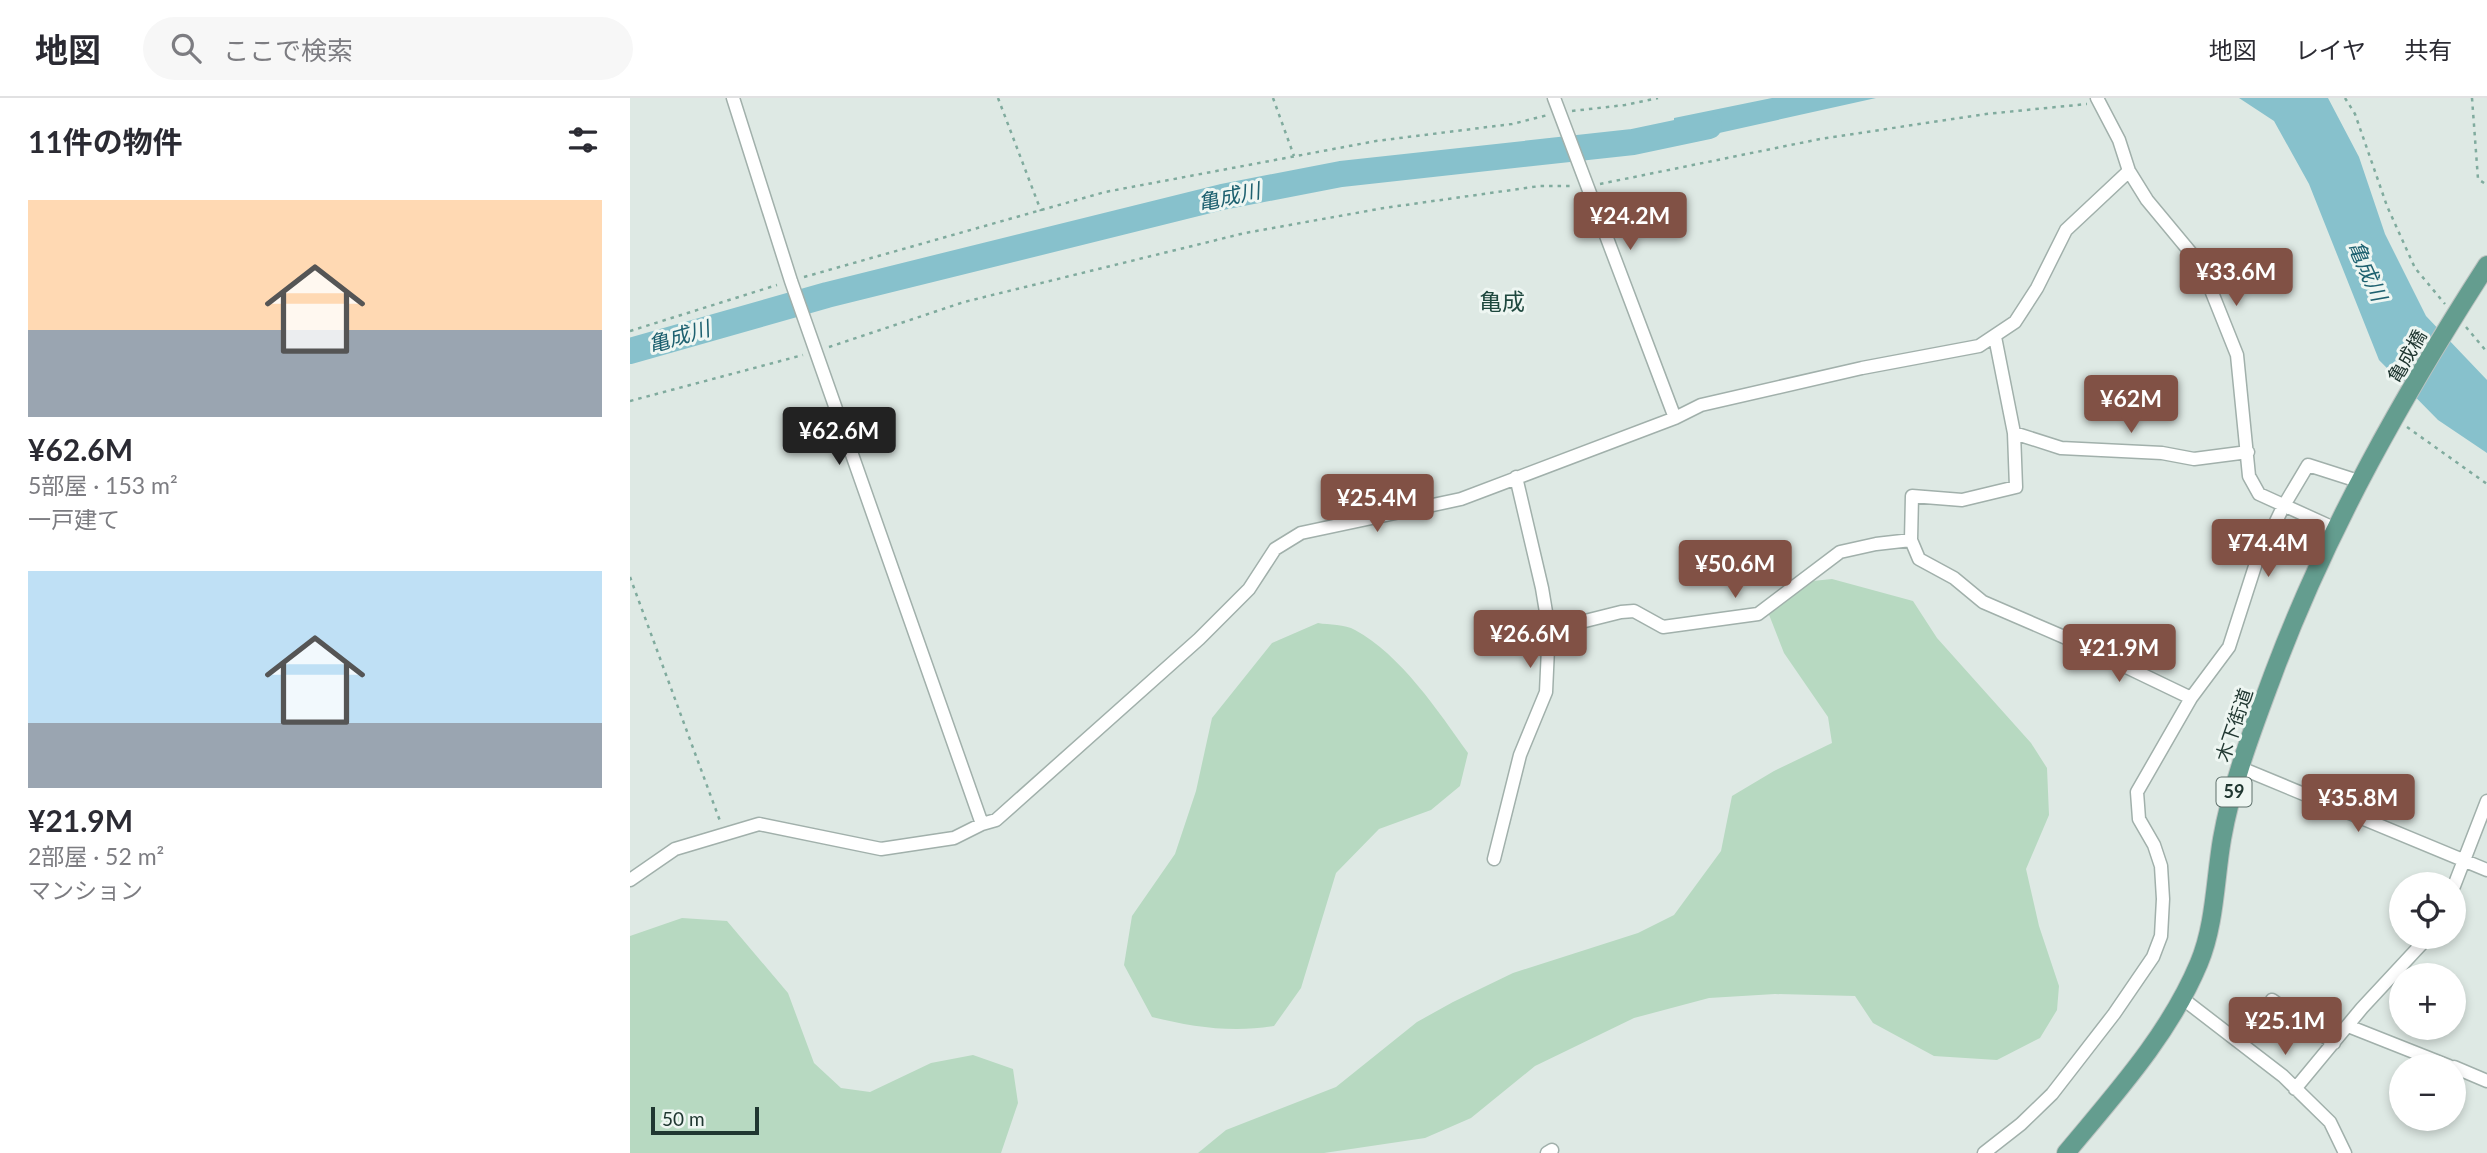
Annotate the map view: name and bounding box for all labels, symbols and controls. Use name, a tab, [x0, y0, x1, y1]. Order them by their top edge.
search box	[143, 17, 633, 80]
text: 地図	[35, 29, 101, 69]
icon: search	[167, 29, 205, 67]
text: ここで検索	[223, 34, 353, 66]
text: 地図	[2209, 35, 2257, 64]
text: レイヤ	[2295, 35, 2366, 64]
text: 共有	[2404, 35, 2452, 64]
icon: filters	[564, 121, 602, 159]
text: 11件の物件	[28, 123, 183, 159]
water label: 亀成川	[1195, 176, 1264, 214]
pin: ¥24.2M	[1573, 192, 1687, 252]
text: ¥24.2M	[1590, 201, 1670, 229]
water label: 亀成川	[2344, 237, 2393, 306]
icon: home	[252, 246, 378, 372]
pin: ¥33.6M	[2179, 248, 2293, 308]
text: ¥33.6M	[2196, 257, 2276, 285]
district label: 亀成	[1479, 287, 1525, 315]
water label: 亀成川	[645, 314, 714, 356]
street label: 亀成橋	[2382, 325, 2431, 386]
pin: ¥62M	[2090, 376, 2172, 435]
text: ¥62M	[2100, 384, 2162, 412]
pin: ¥62.6M	[782, 408, 896, 467]
text: ¥62.6M	[799, 416, 879, 444]
text: ¥62.6M	[28, 431, 133, 467]
text: 5部屋 · 153 m²	[28, 471, 178, 499]
pin: ¥25.4M	[1320, 474, 1434, 534]
text: ¥25.4M	[1337, 483, 1417, 511]
text: 一戸建て	[28, 505, 120, 533]
pin: ¥74.4M	[2211, 519, 2325, 579]
text: ¥74.4M	[2228, 528, 2308, 556]
pin: ¥50.6M	[1678, 540, 1792, 600]
text: ¥50.6M	[1695, 549, 1775, 577]
pin: ¥26.6M	[1473, 610, 1587, 670]
icon: home	[252, 617, 378, 743]
text: ¥26.6M	[1490, 619, 1570, 647]
pin: ¥21.9M	[2062, 624, 2176, 684]
text: ¥21.9M	[2079, 633, 2159, 661]
street label: 木下街道	[2210, 685, 2257, 765]
pin: ¥35.8M	[2301, 774, 2415, 834]
road number: 59	[2216, 778, 2252, 806]
text: ¥35.8M	[2318, 783, 2398, 811]
text: ¥21.9M	[28, 802, 133, 838]
text: 2部屋 · 52 m²	[28, 842, 164, 870]
map controls	[2389, 872, 2466, 1131]
button: locate	[2389, 872, 2466, 949]
text: マンション	[28, 876, 143, 904]
button: +	[2389, 963, 2466, 1040]
pin: ¥25.1M	[2228, 998, 2342, 1057]
text: ¥25.1M	[2245, 1006, 2325, 1034]
button: −	[2389, 1054, 2466, 1131]
scale bar	[651, 1104, 760, 1136]
text: 50 m	[662, 1107, 705, 1130]

